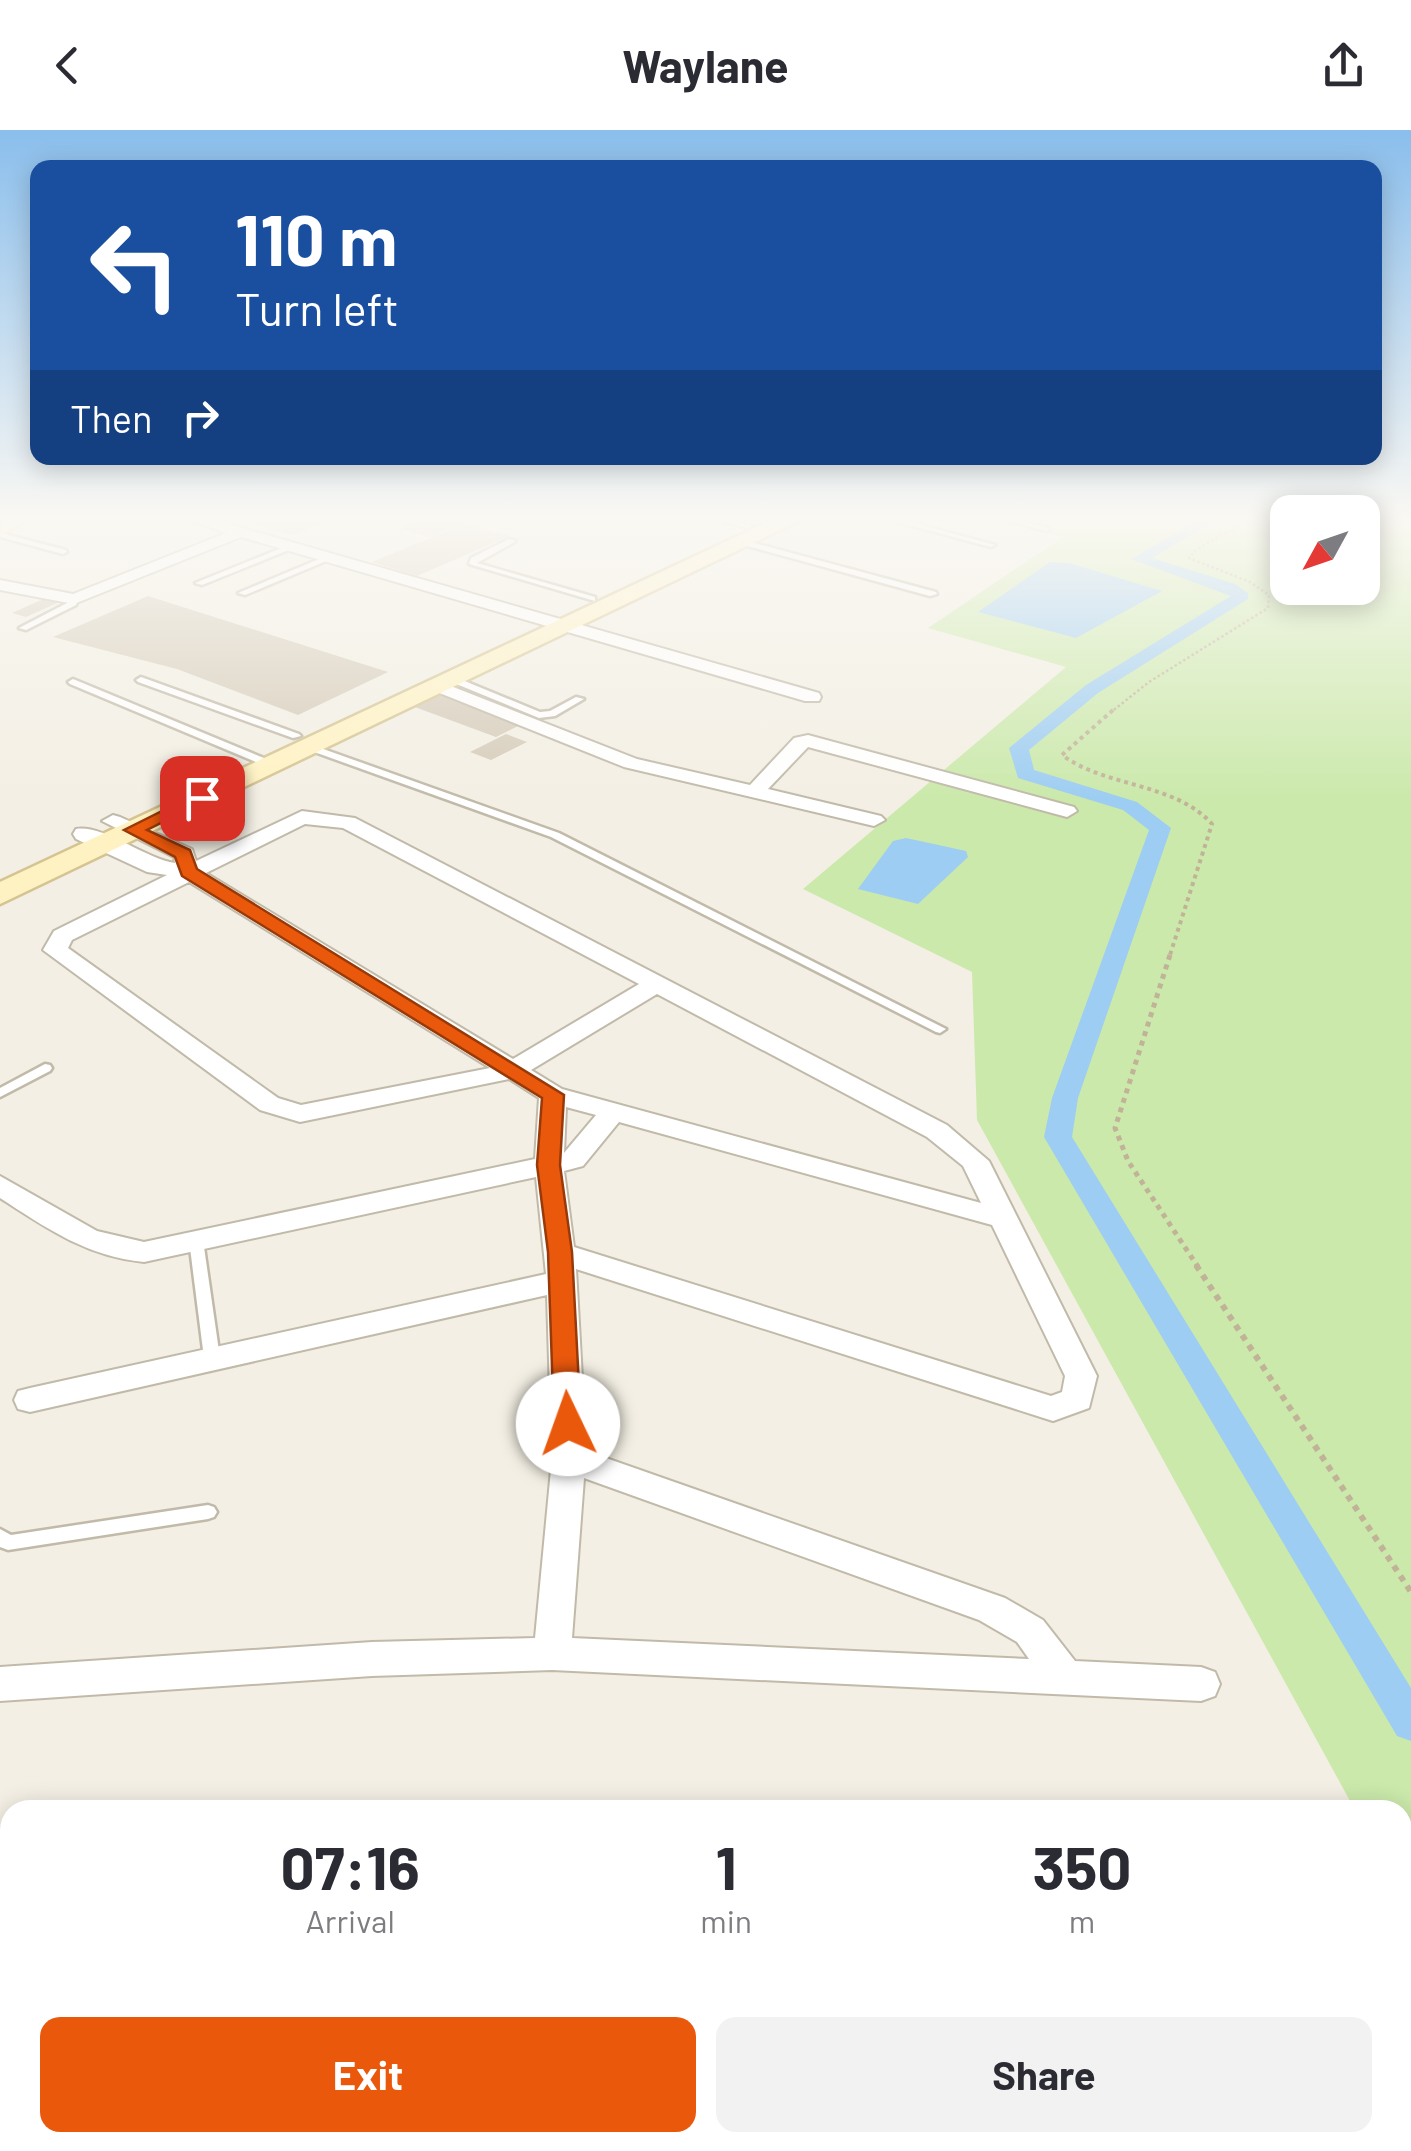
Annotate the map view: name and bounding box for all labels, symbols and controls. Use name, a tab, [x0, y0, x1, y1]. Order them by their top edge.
icon: back	[40, 38, 95, 93]
text: Waylane	[622, 38, 789, 92]
icon: share	[1316, 38, 1371, 93]
text: 110 m	[235, 196, 397, 280]
icon: left	[70, 200, 200, 330]
text: Turn left	[235, 281, 399, 335]
icon: right	[173, 390, 228, 445]
text: Then	[70, 395, 153, 441]
north arrow	[1270, 495, 1380, 605]
map controls	[1270, 495, 1380, 605]
pin	[160, 756, 245, 841]
icon: arrive	[175, 771, 230, 826]
position arrow	[516, 1372, 620, 1476]
text: 07:16	[280, 1830, 420, 1902]
text: 1	[716, 1830, 737, 1902]
text: 350	[1033, 1830, 1132, 1902]
text: Arrival	[305, 1901, 395, 1939]
text: min	[700, 1901, 752, 1939]
text: m	[1069, 1901, 1095, 1939]
button: Exit	[40, 2017, 696, 2132]
button: Share	[716, 2017, 1372, 2132]

